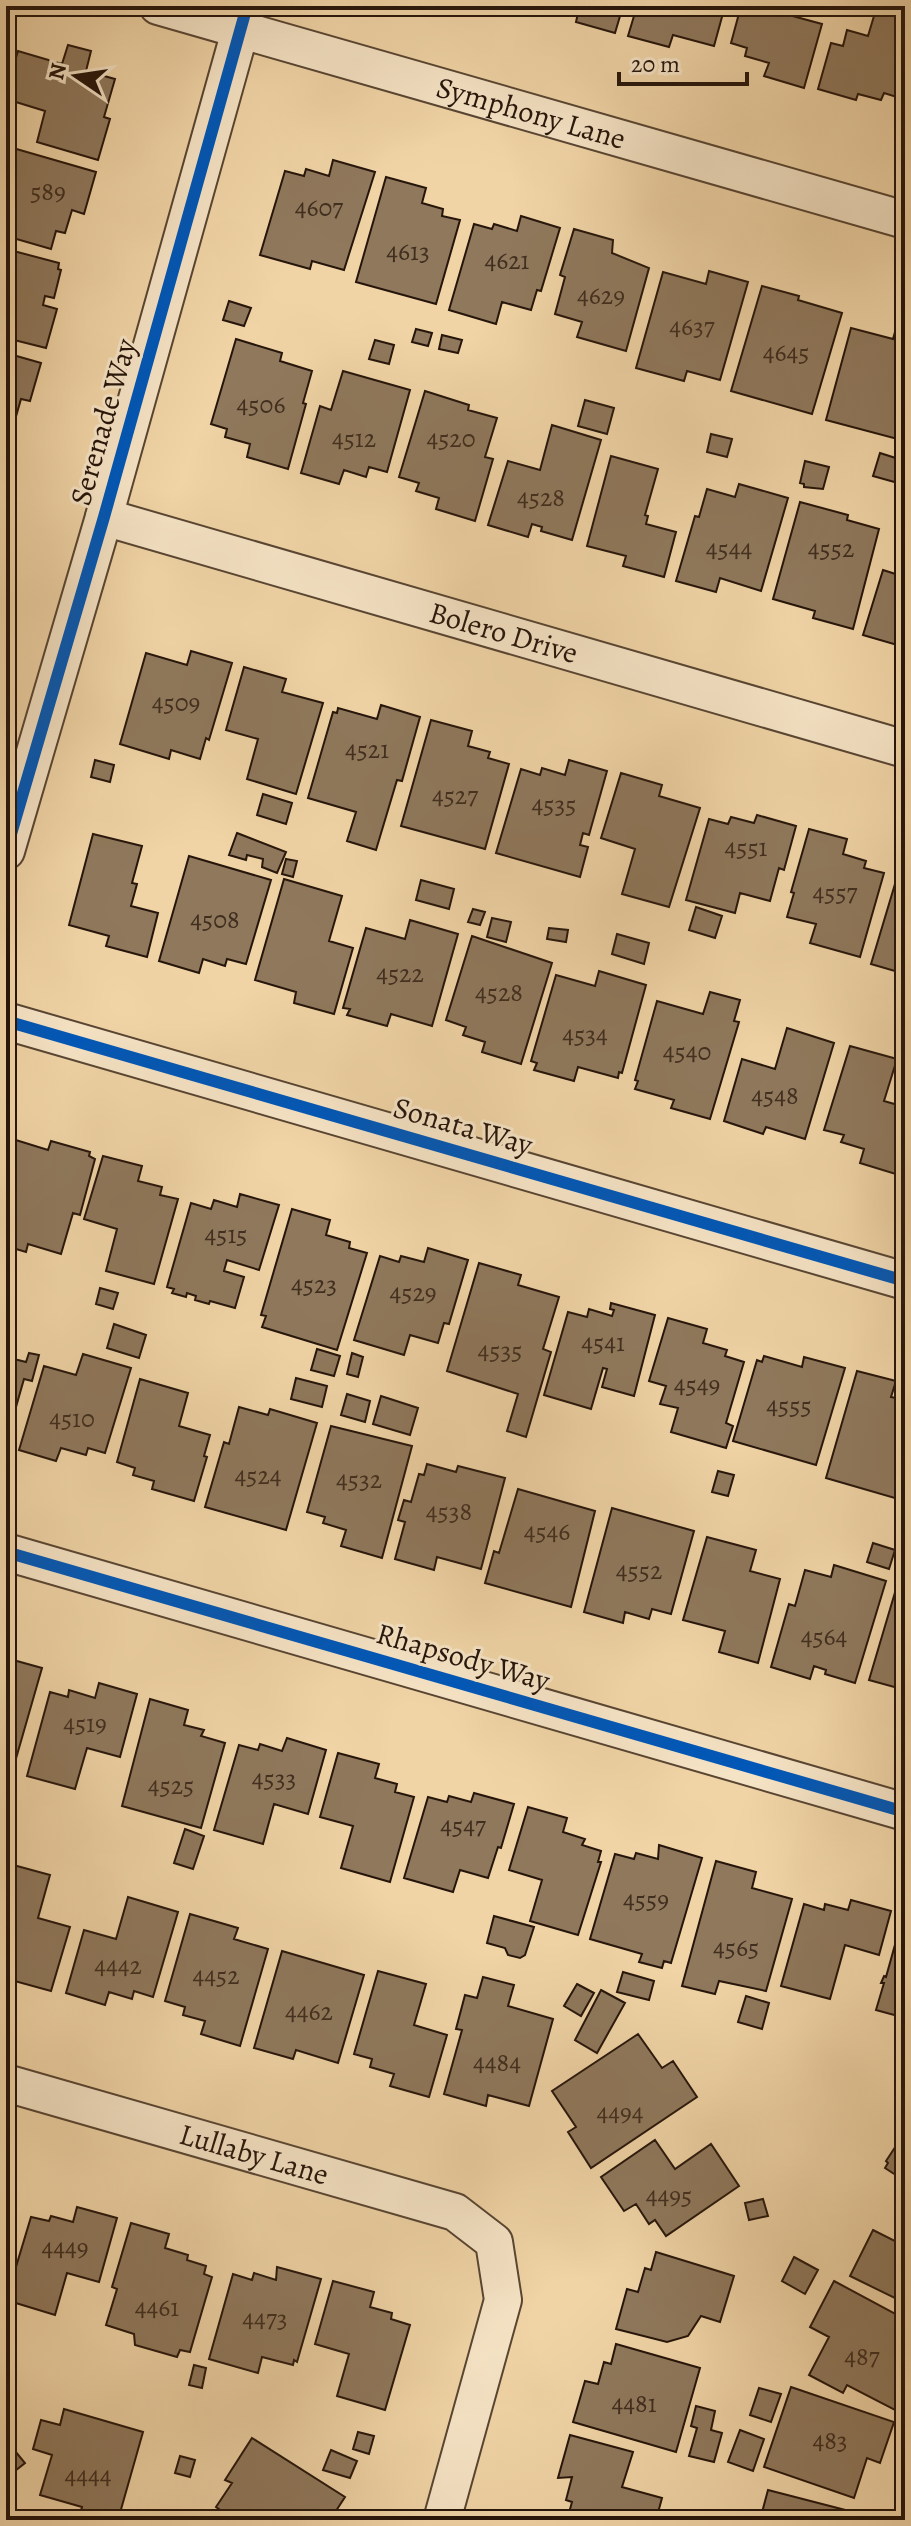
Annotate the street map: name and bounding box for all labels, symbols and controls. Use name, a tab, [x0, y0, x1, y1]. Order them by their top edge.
north arrow	[36, 36, 116, 116]
scale bar	[619, 36, 747, 86]
text: 20 m	[631, 48, 680, 80]
text: N	[41, 61, 74, 83]
street label: Symphony Lane	[432, 67, 630, 159]
house number: 589	[30, 174, 66, 209]
house number: 4607	[295, 190, 343, 225]
house number: 4613	[386, 234, 430, 269]
house number: 4621	[484, 243, 530, 278]
house number: 4629	[577, 278, 625, 313]
house number: 4637	[669, 309, 715, 344]
street label: Serenade Way	[60, 333, 146, 510]
house number: 4645	[763, 335, 809, 370]
house number: 4506	[237, 387, 285, 422]
house number: 4512	[332, 421, 376, 456]
house number: 4520	[426, 421, 476, 456]
house number: 4528	[517, 480, 565, 515]
house number: 4544	[706, 531, 752, 566]
house number: 4552	[808, 531, 854, 566]
street label: Bolero Drive	[425, 592, 583, 673]
house number: 4509	[152, 685, 200, 720]
house number: 4521	[345, 732, 389, 767]
house number: 4527	[432, 778, 478, 813]
house number: 4535	[532, 787, 576, 822]
house number: 4551	[724, 830, 768, 865]
house number: 4557	[812, 875, 858, 910]
house number: 4508	[190, 902, 240, 937]
house number: 4522	[376, 956, 424, 991]
house number: 4528	[475, 975, 523, 1010]
house number: 4534	[562, 1017, 608, 1052]
house number: 4540	[663, 1034, 711, 1069]
house number: 4548	[751, 1078, 799, 1113]
street label: Sonata Way	[389, 1087, 538, 1165]
house number: 4515	[204, 1217, 248, 1252]
house number: 4523	[291, 1267, 337, 1302]
house number: 4529	[389, 1275, 437, 1310]
house number: 4541	[581, 1325, 625, 1360]
house number: 4535	[478, 1333, 522, 1368]
house number: 4549	[674, 1367, 720, 1402]
house number: 4555	[766, 1388, 812, 1423]
house number: 4510	[49, 1401, 95, 1436]
house number: 4524	[234, 1458, 282, 1493]
house number: 4532	[336, 1462, 382, 1497]
house number: 4538	[426, 1494, 472, 1529]
house number: 4546	[524, 1514, 570, 1549]
house number: 4552	[616, 1553, 662, 1588]
street label: Rhapsody Way	[372, 1613, 555, 1701]
house number: 4564	[801, 1619, 848, 1654]
house number: 4519	[63, 1706, 107, 1741]
house number: 4533	[252, 1761, 296, 1796]
house number: 4525	[148, 1768, 194, 1803]
house number: 4547	[440, 1808, 486, 1843]
house number: 4559	[623, 1882, 669, 1917]
house number: 4565	[713, 1930, 759, 1965]
house number: 4442	[94, 1948, 142, 1983]
house number: 4452	[192, 1958, 240, 1993]
house number: 4462	[285, 1994, 333, 2029]
house number: 4484	[473, 2045, 521, 2080]
house number: 4494	[596, 2095, 644, 2130]
street label: Lullaby Lane	[175, 2114, 333, 2195]
house number: 4495	[646, 2178, 692, 2213]
house number: 4449	[41, 2230, 89, 2265]
house number: 4461	[135, 2290, 179, 2325]
house number: 4473	[242, 2301, 288, 2336]
house number: 487	[844, 2339, 880, 2374]
house number: 4481	[611, 2386, 657, 2421]
house number: 483	[812, 2423, 848, 2458]
house number: 4444	[64, 2458, 112, 2493]

